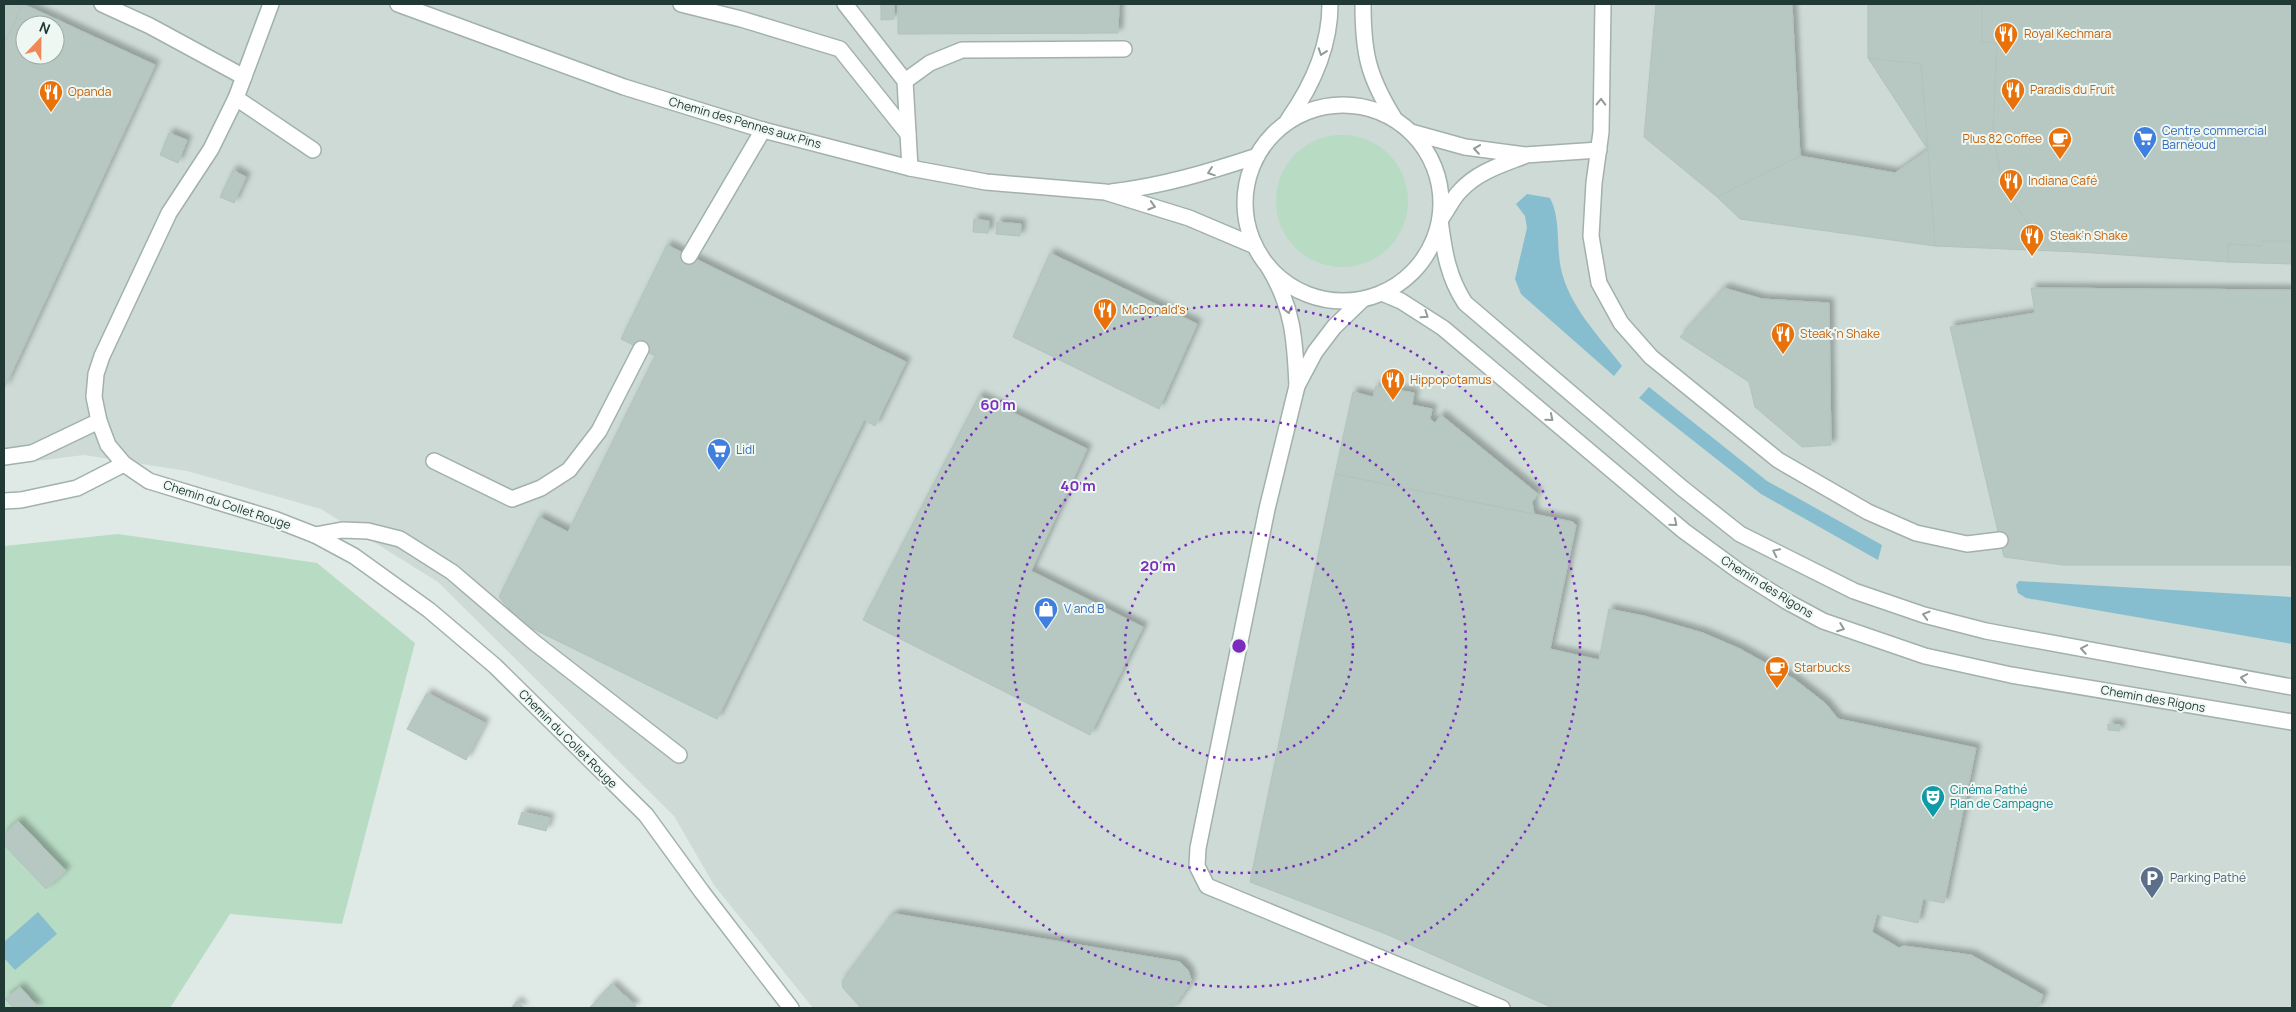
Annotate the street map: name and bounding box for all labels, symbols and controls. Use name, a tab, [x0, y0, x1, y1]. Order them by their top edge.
north arrow	[15, 15, 65, 65]
text: N	[37, 17, 53, 38]
restaurant icon: Royal Kechmara	[1993, 21, 2019, 55]
place label: Royal Kechmara	[2024, 25, 2111, 42]
one-way arrow	[1318, 47, 1328, 55]
restaurant icon: Paradis du Fruit	[2000, 77, 2026, 111]
restaurant icon: Opanda	[38, 79, 64, 113]
place label: Paradis du Fruit	[2030, 81, 2115, 98]
place label: Opanda	[68, 83, 111, 100]
street label: Chemin des Pennes aux Pins	[667, 93, 823, 152]
one-way arrow	[1596, 98, 1606, 106]
place label: Centre commercial Barnéoud	[2162, 122, 2267, 153]
supermarket icon: Centre commercial Barnéoud	[2132, 125, 2158, 159]
cafe icon: Plus 82 Coffee	[2047, 126, 2073, 160]
place label: Plus 82 Coffee	[1962, 130, 2042, 147]
one-way arrow	[1472, 144, 1480, 155]
one-way arrow	[1207, 166, 1215, 176]
restaurant icon: Indiana Café	[1998, 168, 2024, 202]
place label: Indiana Café	[2028, 172, 2097, 189]
one-way arrow	[1147, 200, 1155, 210]
restaurant icon: Steak‘n Shake	[2019, 223, 2045, 257]
place label: Steak‘n Shake	[2050, 227, 2128, 244]
restaurant icon: McDonald's	[1092, 297, 1118, 331]
place label: McDonald's	[1122, 301, 1186, 318]
one-way arrow	[1282, 305, 1293, 314]
one-way arrow	[1419, 309, 1429, 318]
restaurant icon: Steak 'n Shake	[1770, 321, 1796, 355]
place label: Steak 'n Shake	[1800, 325, 1880, 342]
restaurant icon: Hippopotamus	[1380, 367, 1406, 401]
place label: Hippopotamus	[1410, 371, 1492, 388]
text: 60 m	[980, 394, 1016, 415]
one-way arrow	[1545, 413, 1554, 422]
supermarket icon: Lidl	[706, 437, 732, 471]
place label: Lidl	[736, 441, 755, 458]
text: 40 m	[1060, 475, 1096, 496]
street label: Chemin du Collet Rouge	[161, 476, 293, 533]
one-way arrow	[1669, 518, 1678, 527]
one-way arrow	[1772, 548, 1781, 558]
street label: Chemin des Rigons	[1718, 551, 1817, 622]
text: 20 m	[1140, 555, 1176, 576]
shop icon: V and B	[1033, 596, 1059, 630]
place label: V and B	[1064, 600, 1104, 617]
one-way arrow	[1922, 611, 1930, 621]
one-way arrow	[1836, 622, 1845, 632]
centre of rings	[1230, 637, 1248, 655]
one-way arrow	[2080, 644, 2089, 654]
cafe icon: Starbucks	[1764, 655, 1790, 689]
place label: Starbucks	[1794, 659, 1850, 676]
one-way arrow	[2240, 673, 2249, 683]
street label: Chemin des Rigons	[2099, 681, 2207, 716]
street label: Chemin du Collet Rouge	[515, 686, 621, 792]
place label: Cinéma Pathé Plan de Campagne	[1950, 781, 2053, 812]
theatre icon: Cinéma Pathé Plan de Campagne	[1920, 784, 1946, 818]
parking icon: Parking Pathé	[2139, 865, 2165, 899]
place label: Parking Pathé	[2170, 869, 2246, 886]

